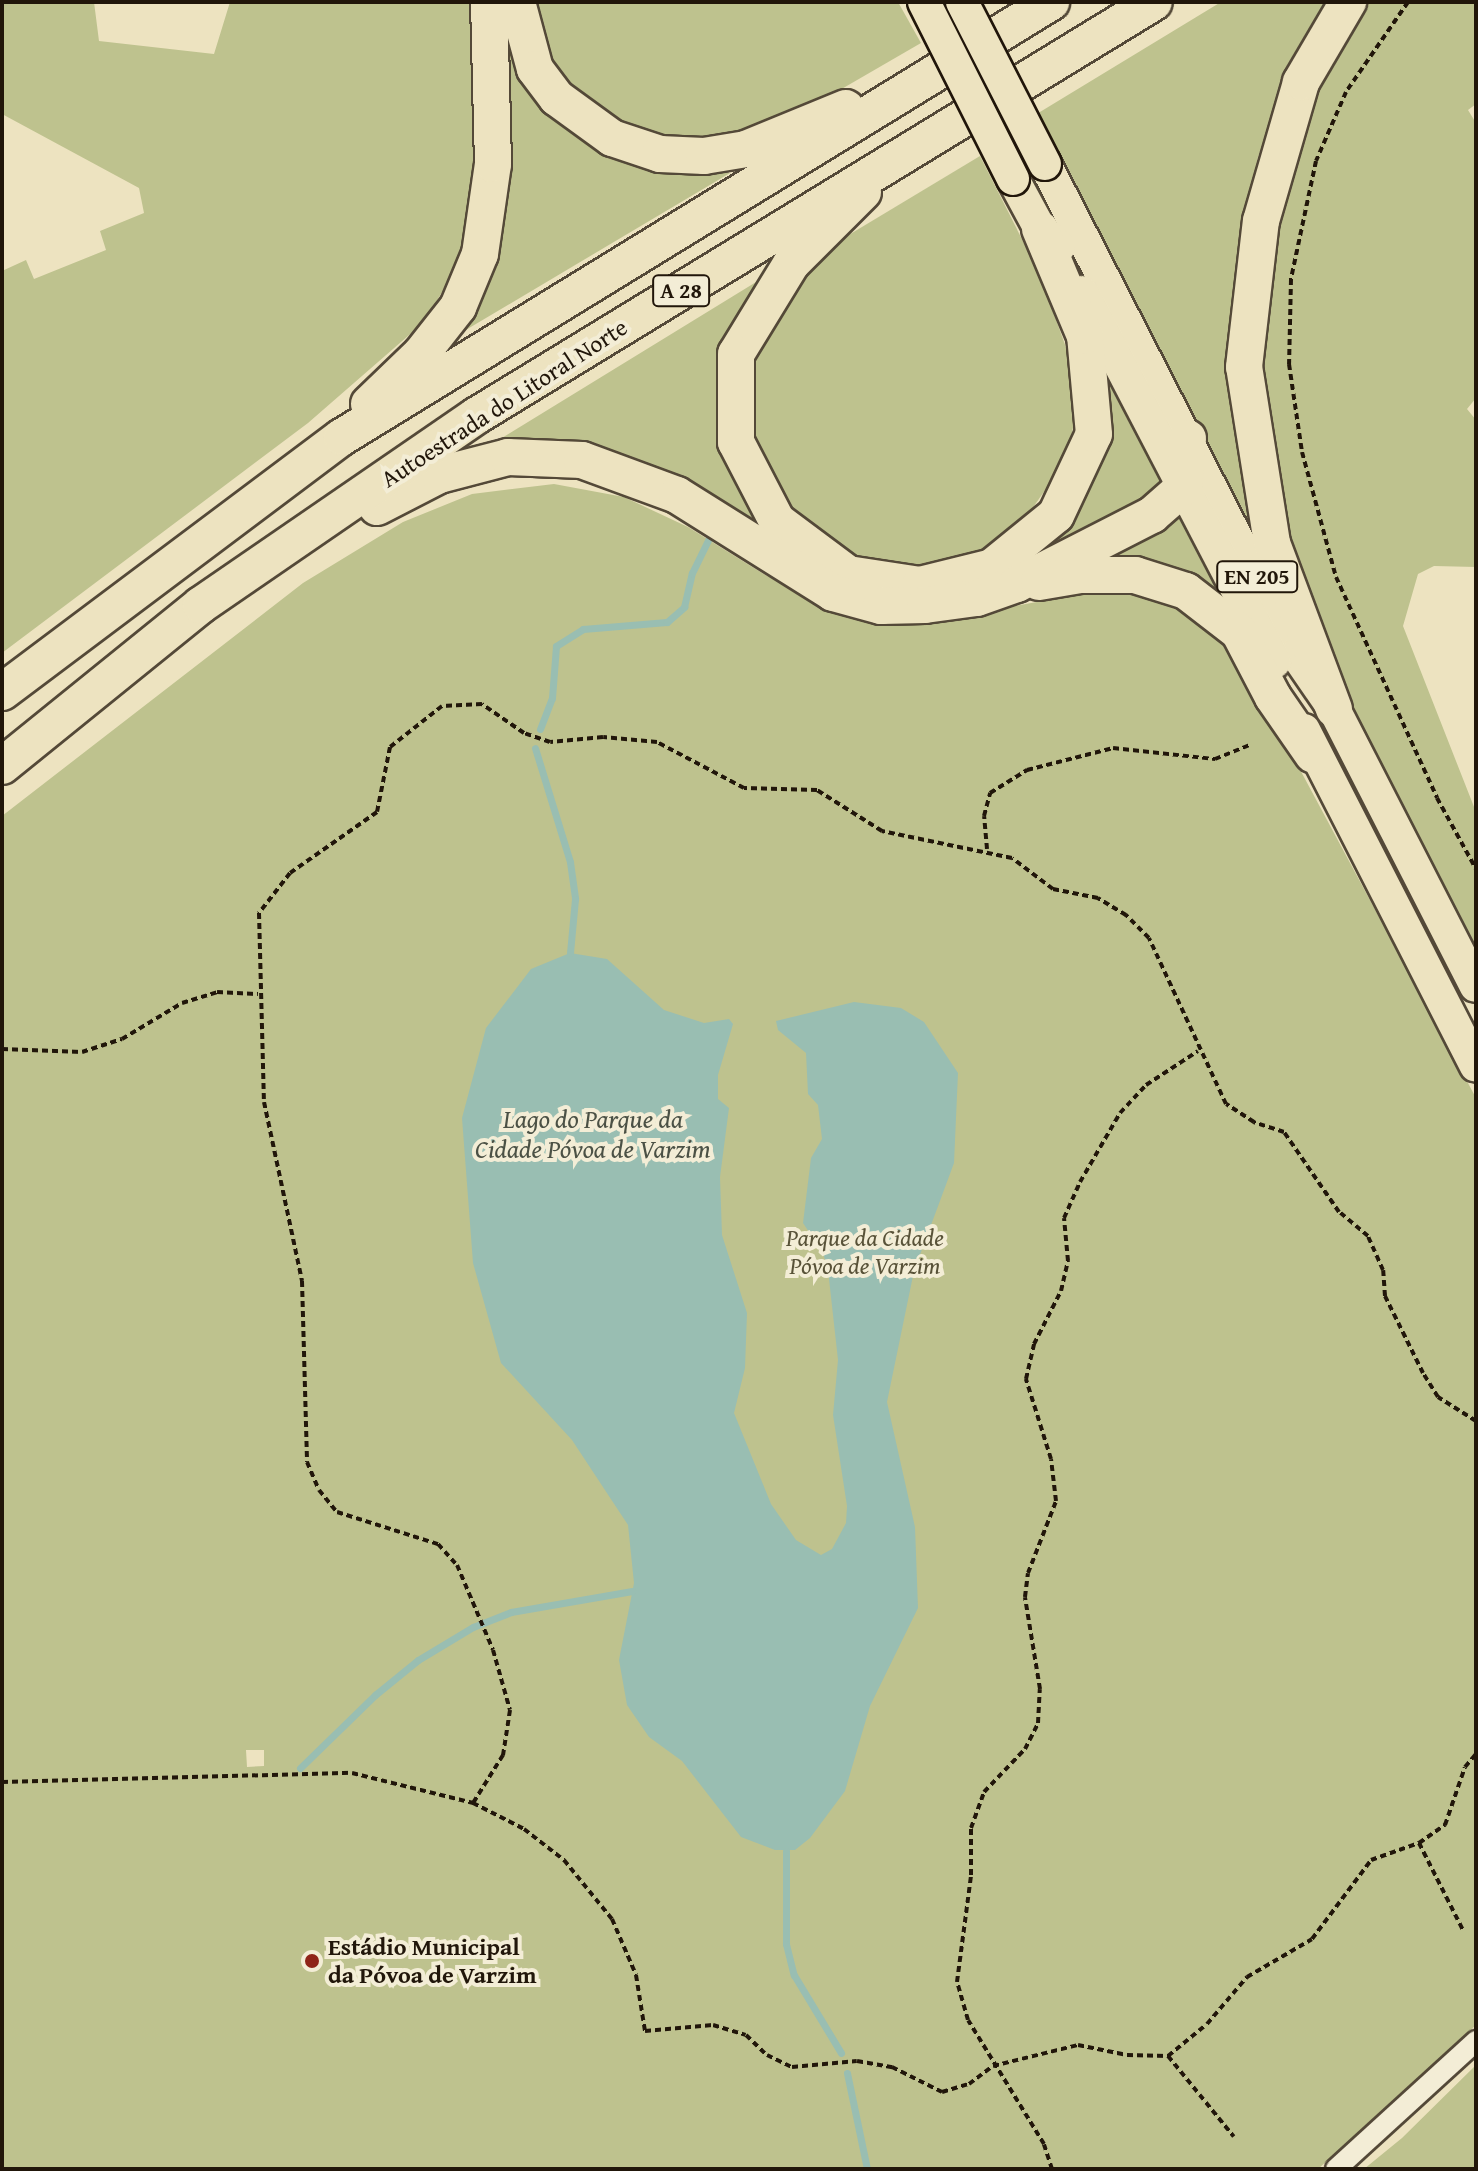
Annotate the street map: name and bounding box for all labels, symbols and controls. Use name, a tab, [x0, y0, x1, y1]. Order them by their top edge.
road number: A 28	[651, 273, 711, 309]
street label: Autoestrada do Litoral Norte	[375, 312, 633, 494]
road number: EN 205	[1215, 559, 1299, 595]
water label: Lago do Parque da Cidade Póvoa de Varzim	[475, 1103, 711, 1164]
park label: Parque da Cidade Póvoa de Varzim	[786, 1224, 944, 1280]
place label: Estádio Municipal da Póvoa de Varzim	[328, 1933, 537, 1989]
marker: Estádio Municipal da Póvoa de Varzim	[303, 1952, 321, 1970]

